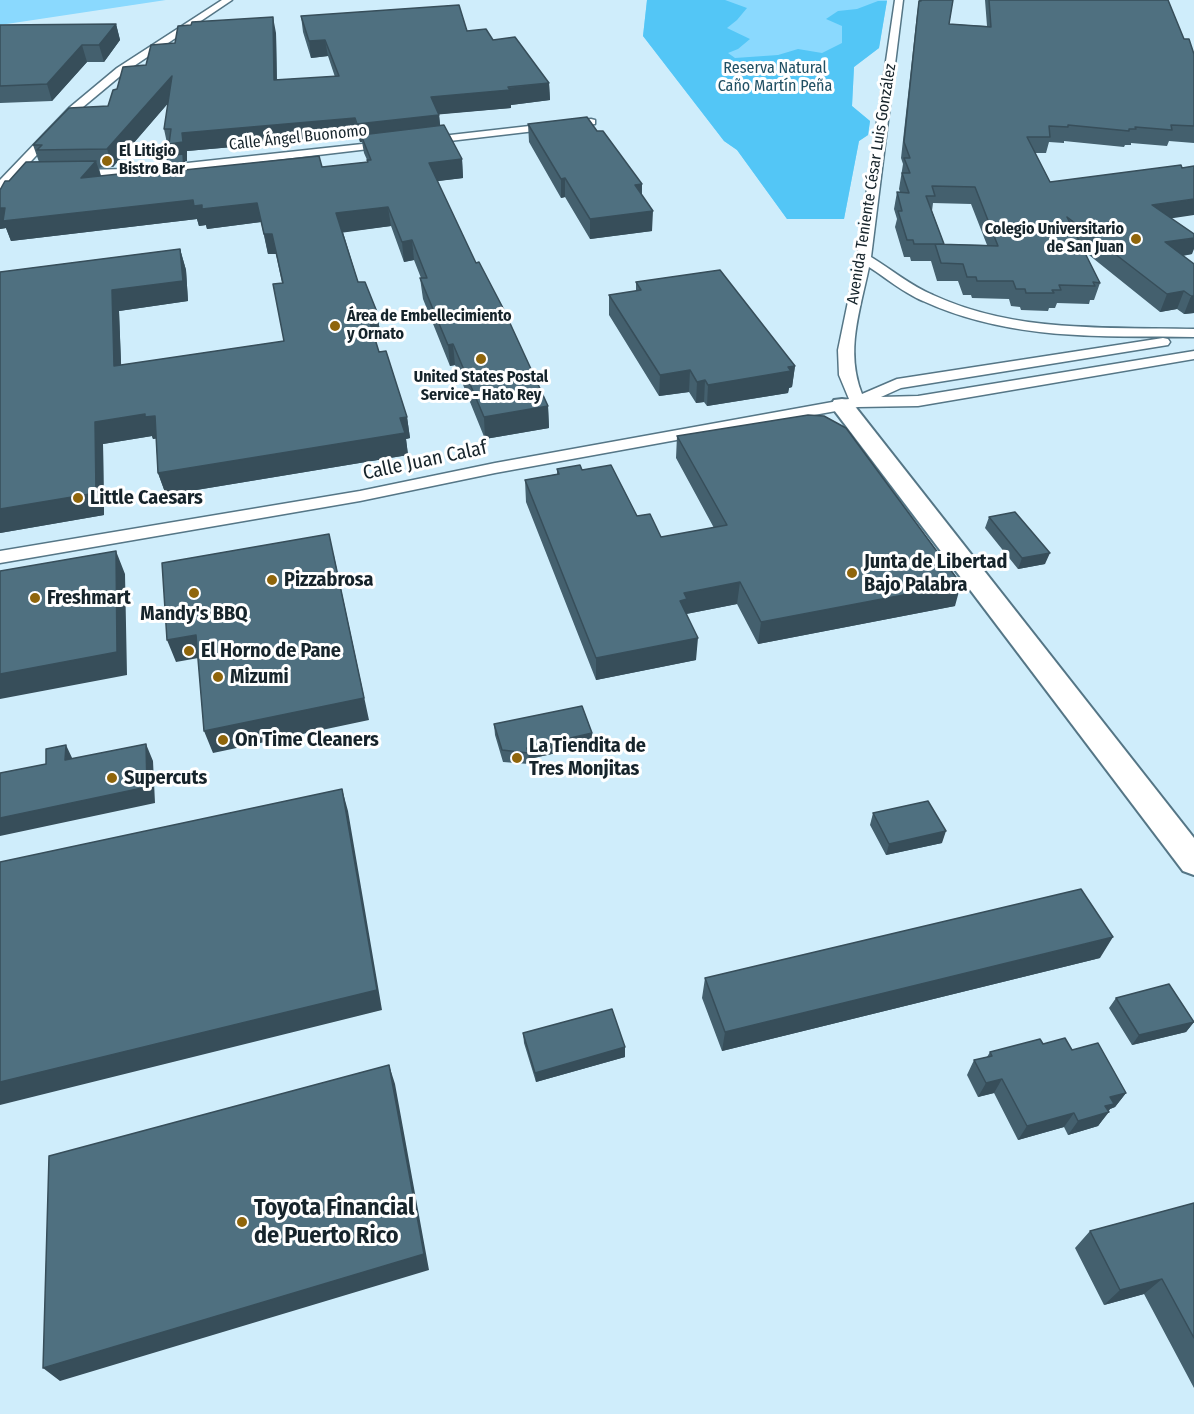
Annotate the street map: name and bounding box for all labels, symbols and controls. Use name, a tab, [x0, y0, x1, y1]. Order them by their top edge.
park label: Reserva Natural Caño Martín Peña	[718, 59, 832, 97]
street label: Avenida Teniente César Luis González	[843, 62, 901, 306]
street label: Calle Ángel Buonomo	[228, 121, 368, 155]
place label: El Litigio Bistro Bar	[119, 142, 185, 180]
marker: El Litigio Bistro Bar	[100, 154, 114, 168]
place label: Colegio Universitario de San Juan	[985, 220, 1124, 258]
marker: Colegio Universitario de San Juan	[1129, 232, 1143, 246]
place label: Área de Embellecimiento y Ornato	[347, 307, 512, 345]
marker: Área de Embellecimiento y Ornato	[328, 319, 342, 333]
marker: United States Postal Service - Hato Rey	[474, 352, 488, 366]
place label: United States Postal Service - Hato Rey	[414, 368, 548, 406]
street label: Calle Juan Calaf	[361, 436, 489, 486]
place label: Little Caesars	[90, 486, 203, 510]
marker: Little Caesars	[71, 491, 85, 505]
place label: Junta de Libertad Bajo Palabra	[864, 550, 1007, 597]
marker: Junta de Libertad Bajo Palabra	[845, 566, 859, 580]
place label: Pizzabrosa	[284, 568, 373, 592]
marker: Pizzabrosa	[265, 573, 279, 587]
place label: Freshmart	[47, 586, 131, 610]
marker: Mandy's BBQ	[187, 586, 201, 600]
marker: Freshmart	[28, 591, 42, 605]
place label: Mandy's BBQ	[140, 602, 248, 626]
place label: El Horno de Pane	[201, 639, 341, 663]
marker: El Horno de Pane	[182, 644, 196, 658]
place label: Mizumi	[230, 665, 289, 689]
marker: Mizumi	[211, 670, 225, 684]
place label: On Time Cleaners	[235, 728, 379, 752]
marker: On Time Cleaners	[216, 733, 230, 747]
place label: La Tiendita de Tres Monjitas	[529, 734, 646, 781]
marker: La Tiendita de Tres Monjitas	[510, 751, 524, 765]
place label: Supercuts	[124, 766, 207, 790]
marker: Supercuts	[105, 771, 119, 785]
place label: Toyota Financial de Puerto Rico	[254, 1194, 414, 1250]
marker: Toyota Financial de Puerto Rico	[235, 1215, 249, 1229]

